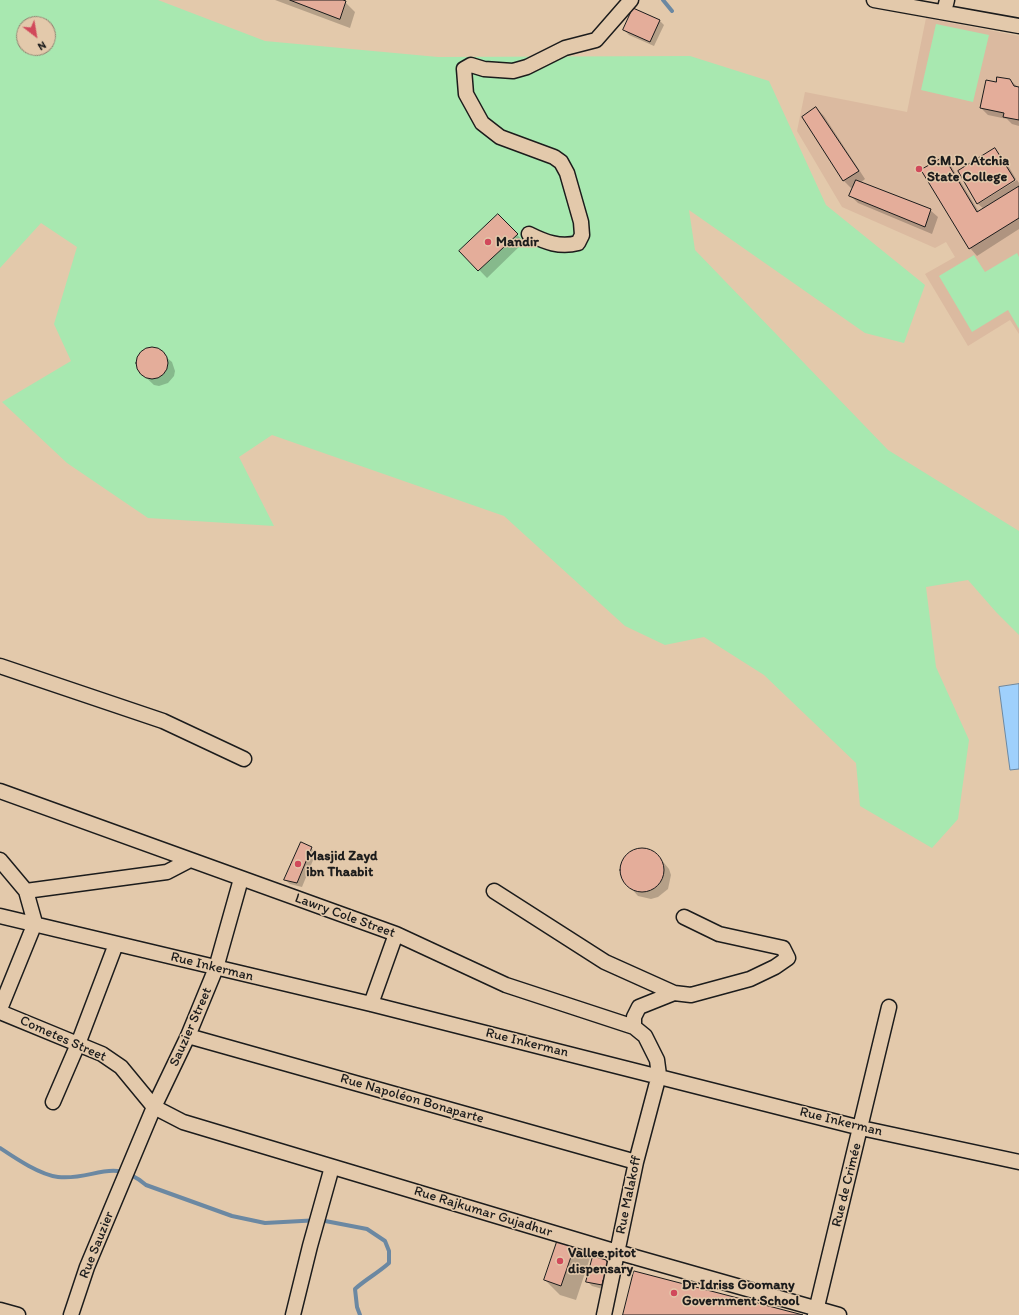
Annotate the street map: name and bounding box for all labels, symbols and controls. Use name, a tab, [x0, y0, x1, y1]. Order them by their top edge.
north arrow	[16, 16, 56, 56]
text: N	[35, 38, 48, 53]
place label: G.M.D. Atchia State College	[927, 153, 1009, 186]
marker: G.M.D. Atchia State College	[914, 164, 924, 174]
place label: Mandir	[496, 234, 539, 250]
marker: Mandir	[483, 237, 493, 247]
place label: Masjid Zayd ibn Thaabit	[306, 848, 378, 880]
marker: Masjid Zayd ibn Thaabit	[293, 859, 303, 869]
street label: Lawry Cole Street	[292, 890, 398, 942]
street label: Rue Inkerman	[169, 949, 255, 985]
street label: Sauzier Street	[166, 985, 216, 1069]
street label: Cometes Street	[17, 1012, 109, 1066]
street label: Rue Inkerman	[484, 1025, 570, 1061]
street label: Rue Napoléon Bonaparte	[338, 1070, 486, 1128]
street label: Rue Inkerman	[798, 1104, 884, 1140]
street label: Rue de Crimée	[828, 1141, 866, 1229]
street label: Rue Malakoff	[613, 1154, 645, 1236]
street label: Rue Rajkumar Gujadhur	[412, 1183, 554, 1241]
street label: Rue Sauzier	[76, 1209, 118, 1281]
place label: Vallee pitot dispensary	[568, 1245, 636, 1278]
marker: Vallee pitot dispensary	[555, 1256, 565, 1266]
place label: Dr Idriss Goomany Government School	[682, 1277, 799, 1310]
marker: Dr Idriss Goomany Government School	[669, 1288, 679, 1298]

